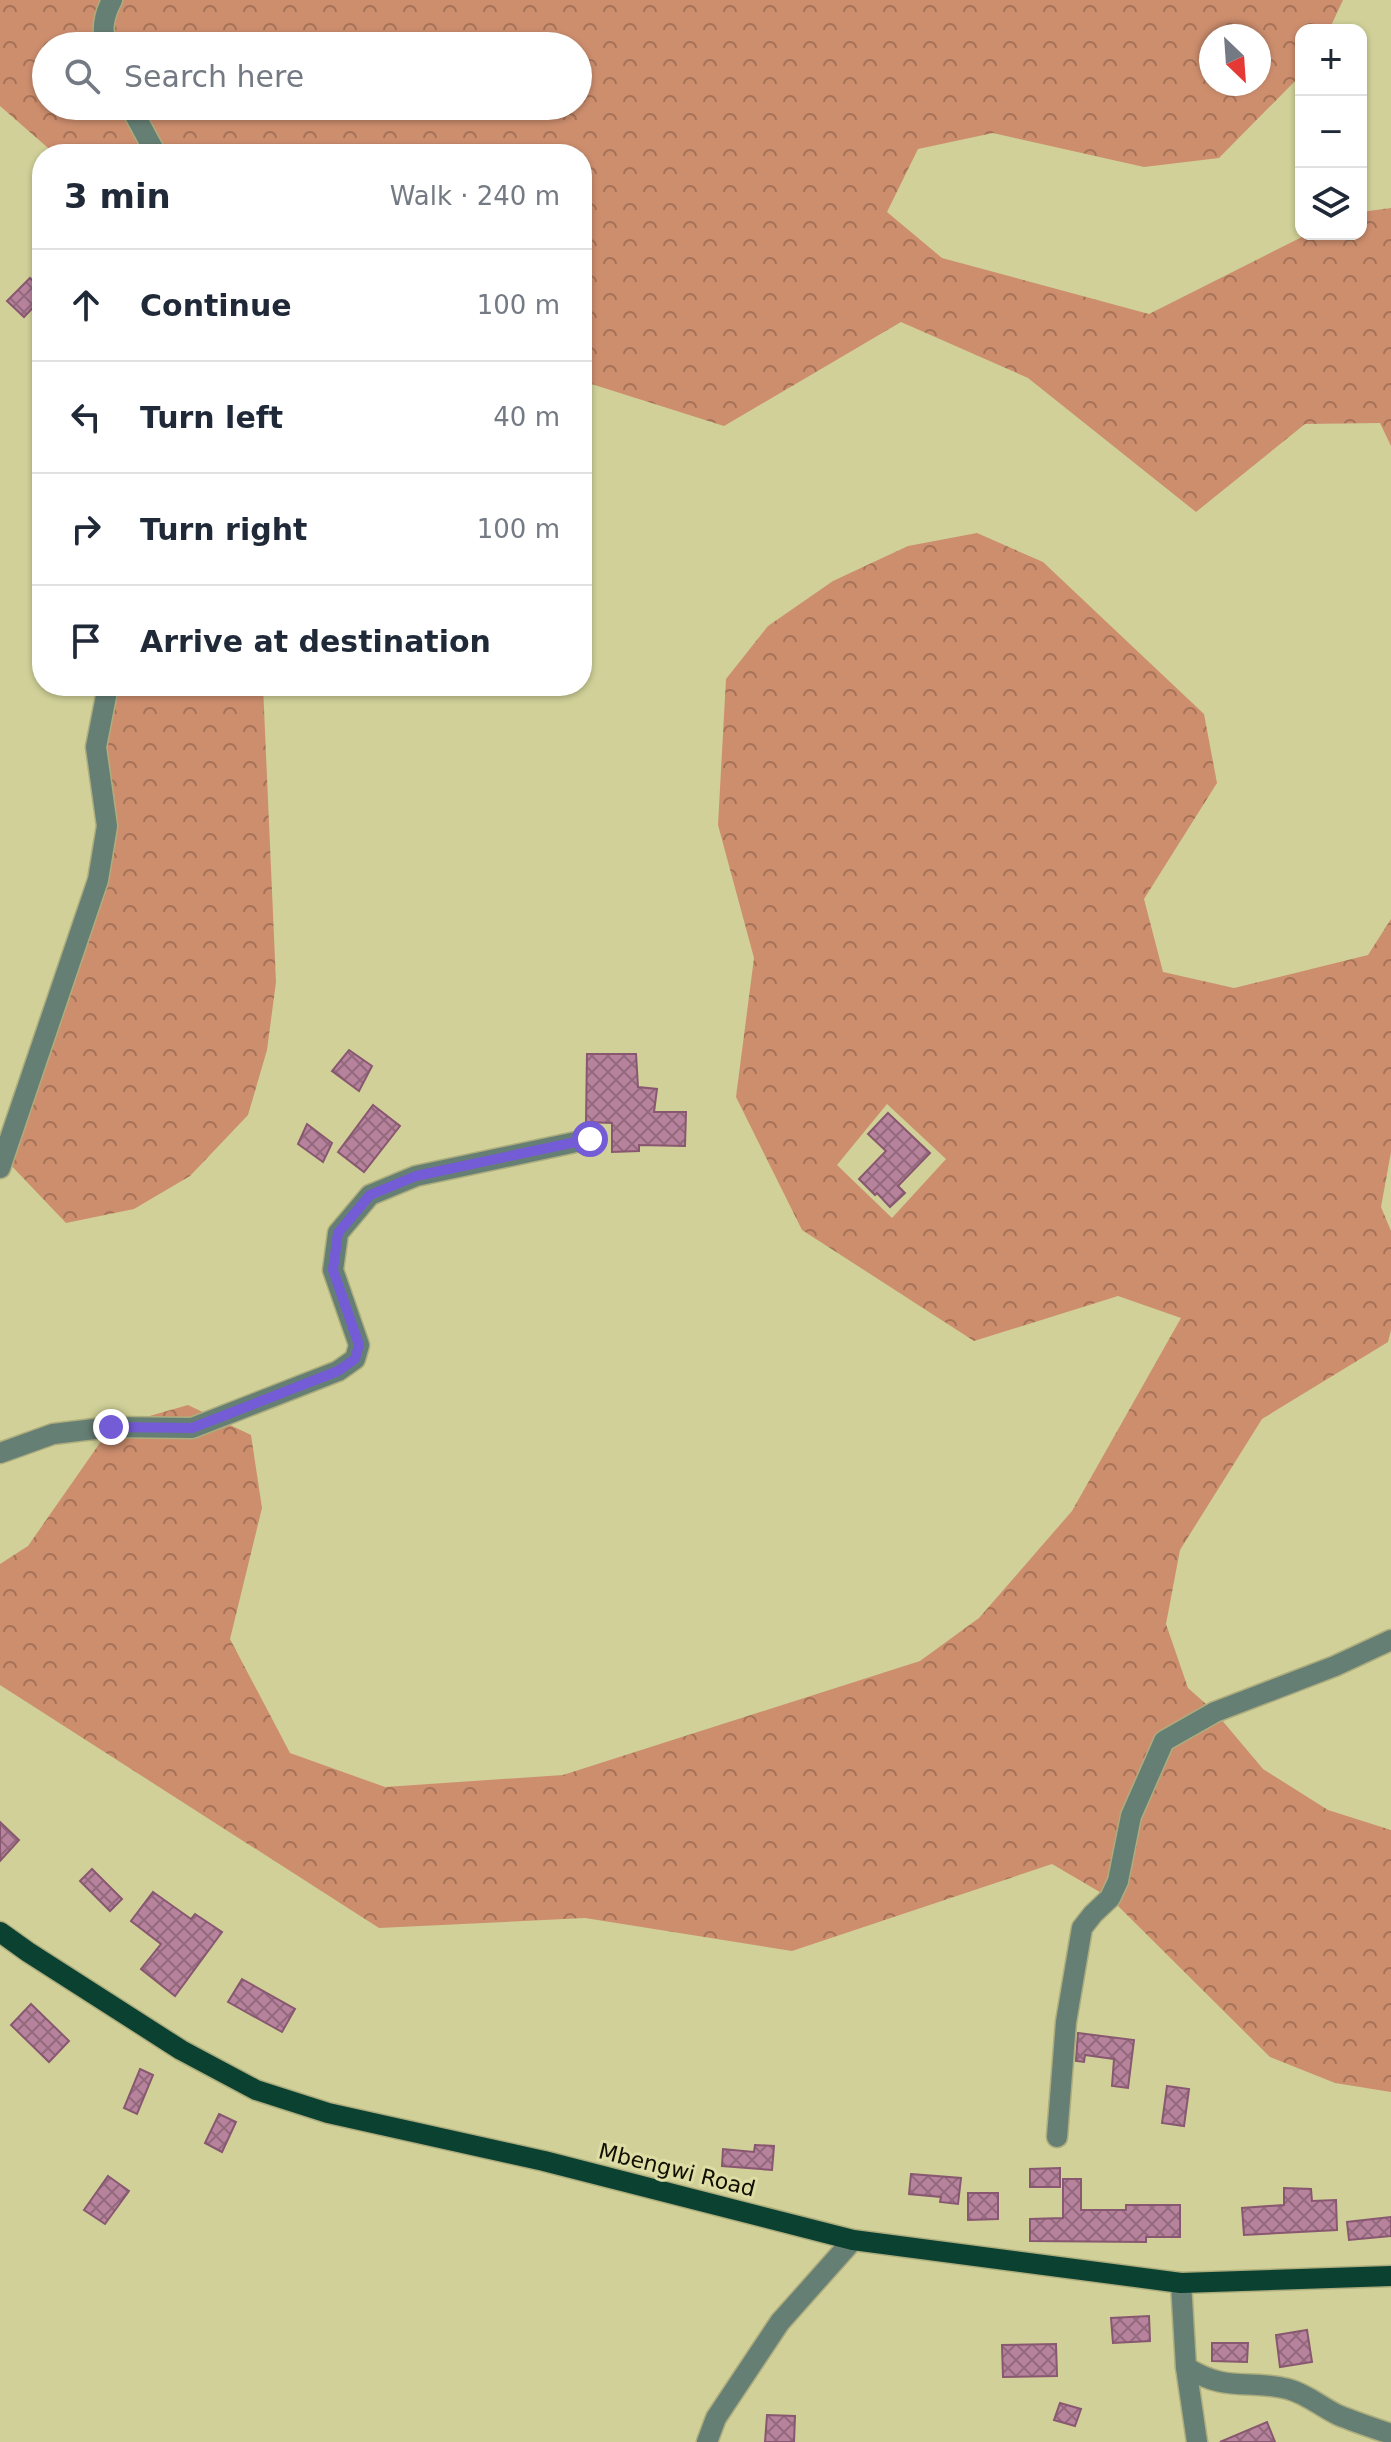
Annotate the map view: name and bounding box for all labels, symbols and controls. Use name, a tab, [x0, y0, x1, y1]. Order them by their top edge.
north arrow	[1199, 24, 1271, 96]
map controls	[1295, 24, 1367, 240]
button: +	[1295, 24, 1367, 96]
search box	[32, 32, 592, 120]
icon: search	[60, 54, 104, 98]
text: Search here	[124, 59, 304, 94]
button: −	[1295, 96, 1367, 168]
button: layers	[1295, 168, 1367, 240]
text: 3 min	[64, 176, 171, 216]
text: Walk · 240 m	[390, 181, 560, 211]
icon: ahead	[64, 283, 108, 327]
text: Continue	[140, 288, 292, 323]
text: 100 m	[477, 290, 560, 320]
icon: left	[64, 395, 108, 439]
text: Turn left	[140, 400, 283, 435]
text: 40 m	[493, 402, 560, 432]
icon: right	[64, 507, 108, 551]
text: Turn right	[140, 512, 307, 547]
text: 100 m	[477, 514, 560, 544]
icon: arrive	[64, 619, 108, 663]
text: Arrive at destination	[140, 624, 491, 659]
route start	[572, 1121, 608, 1157]
route end	[93, 1409, 129, 1445]
street label: Mbengwi Road	[596, 2138, 758, 2202]

